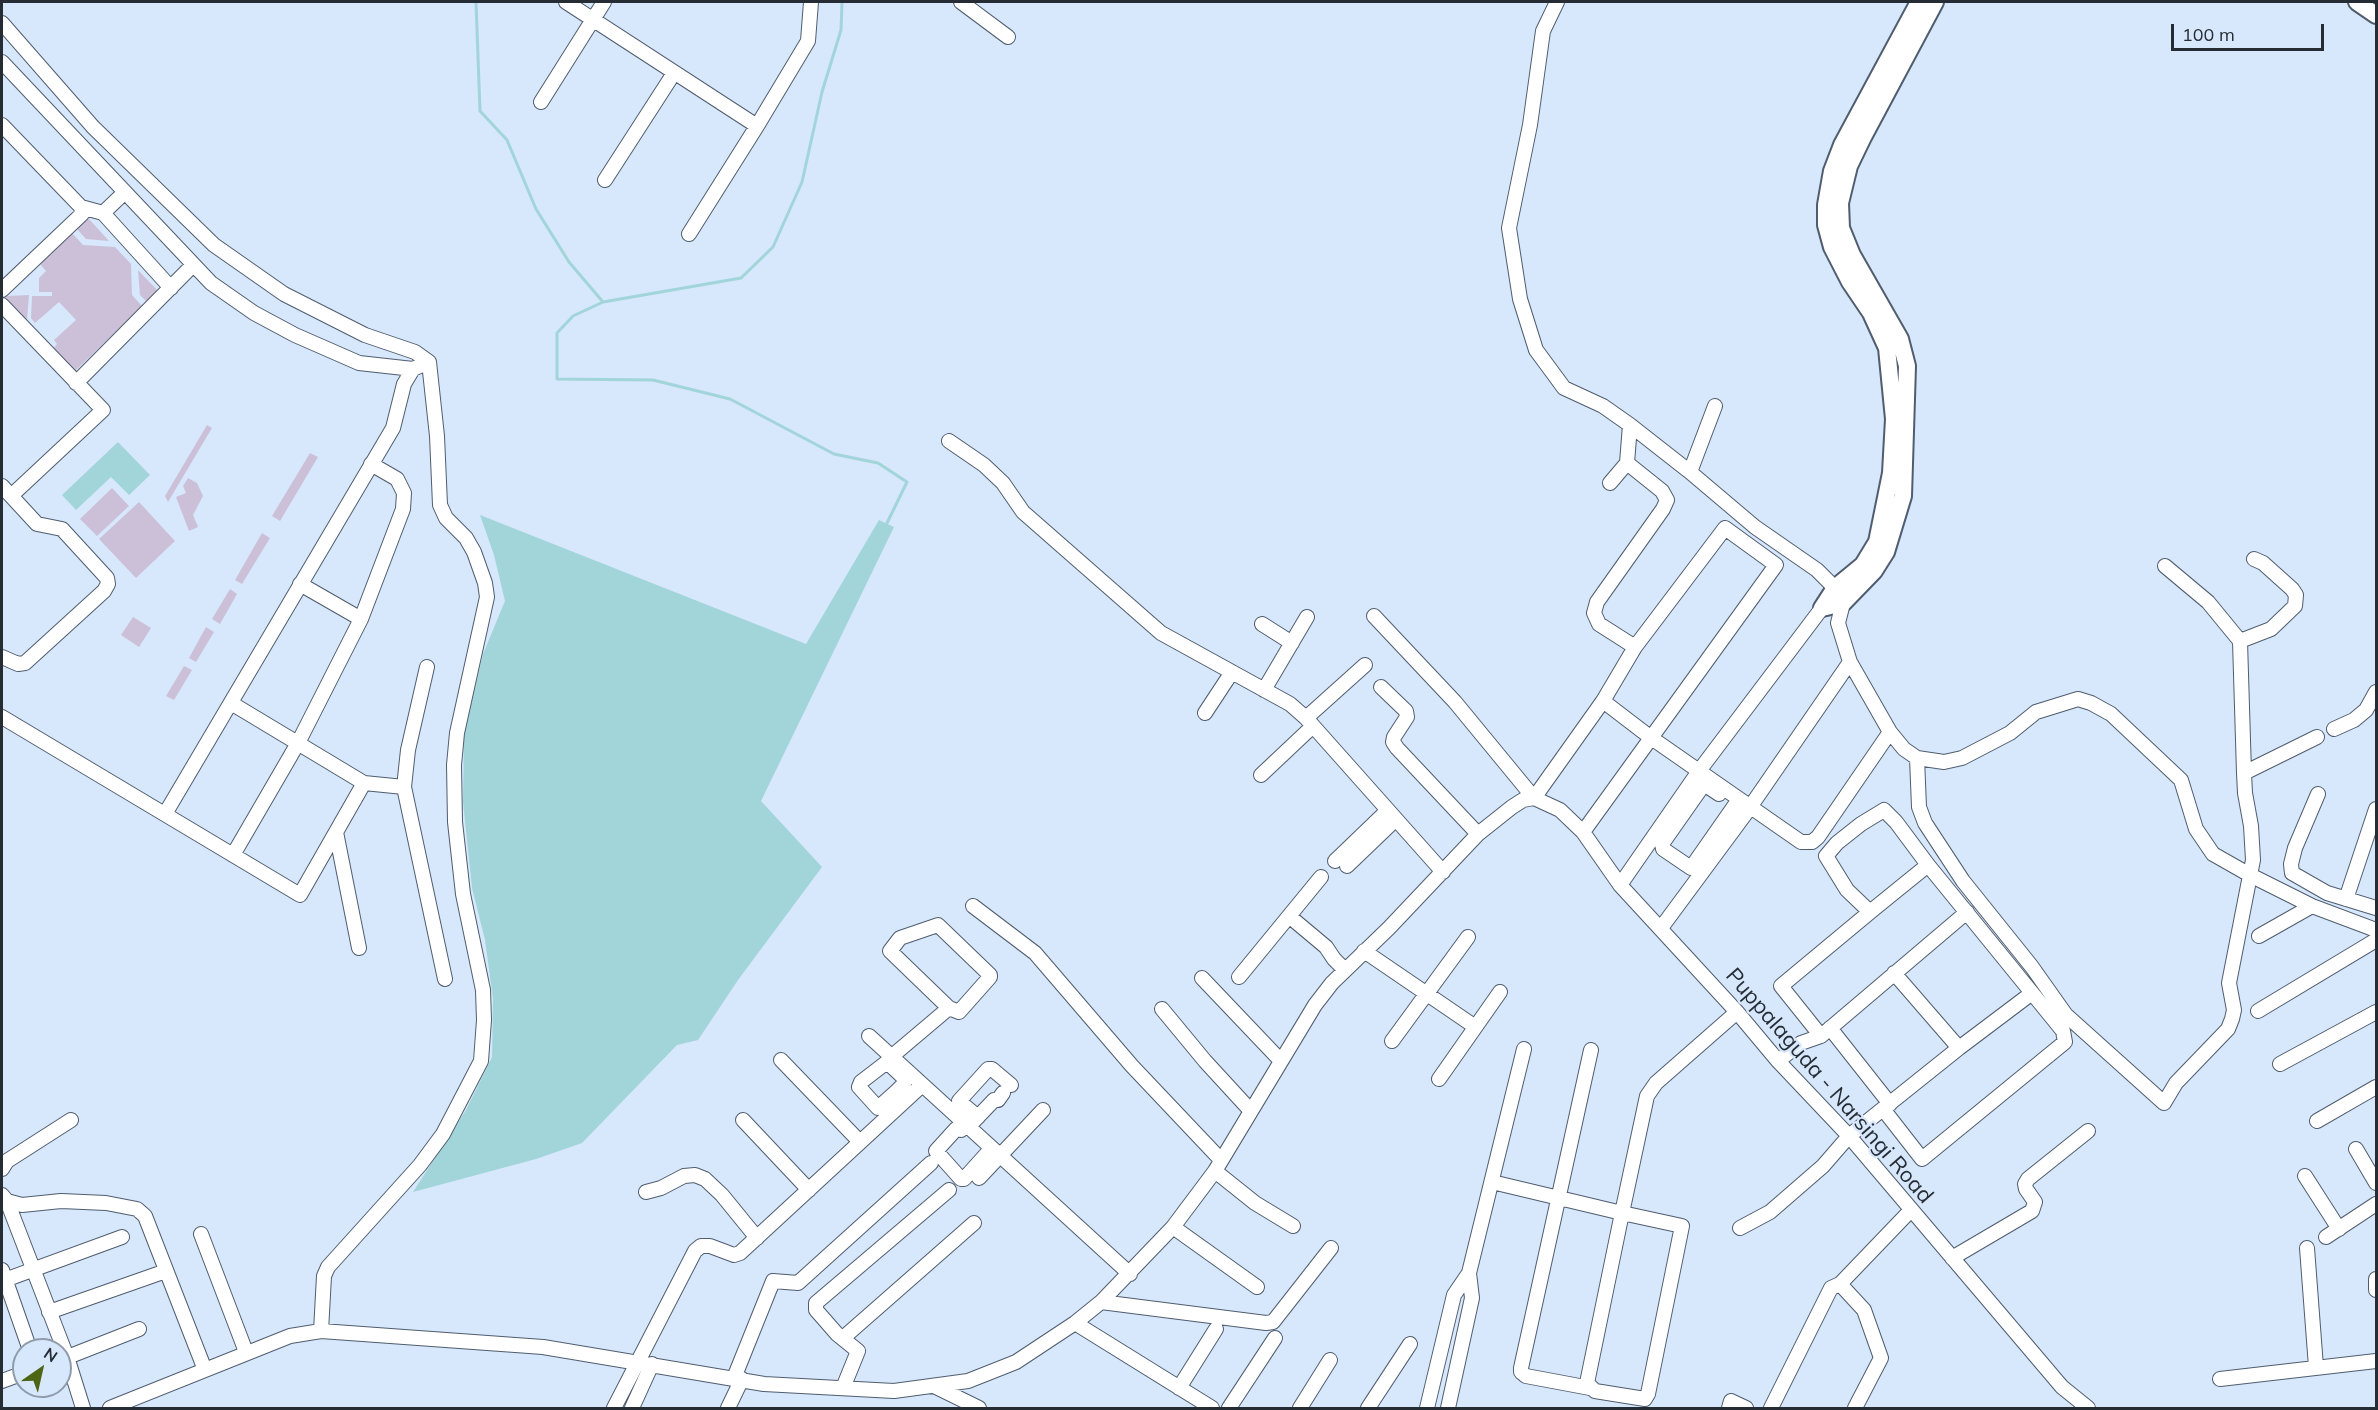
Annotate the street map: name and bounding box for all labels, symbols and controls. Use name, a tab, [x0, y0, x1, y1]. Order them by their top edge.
scale bar	[2174, 12, 2327, 50]
text: 100 m	[2182, 23, 2235, 46]
street label: Puppalaguda - Narsingi Road	[1720, 963, 1938, 1209]
north arrow	[12, 1338, 72, 1398]
text: N	[40, 1343, 62, 1366]

